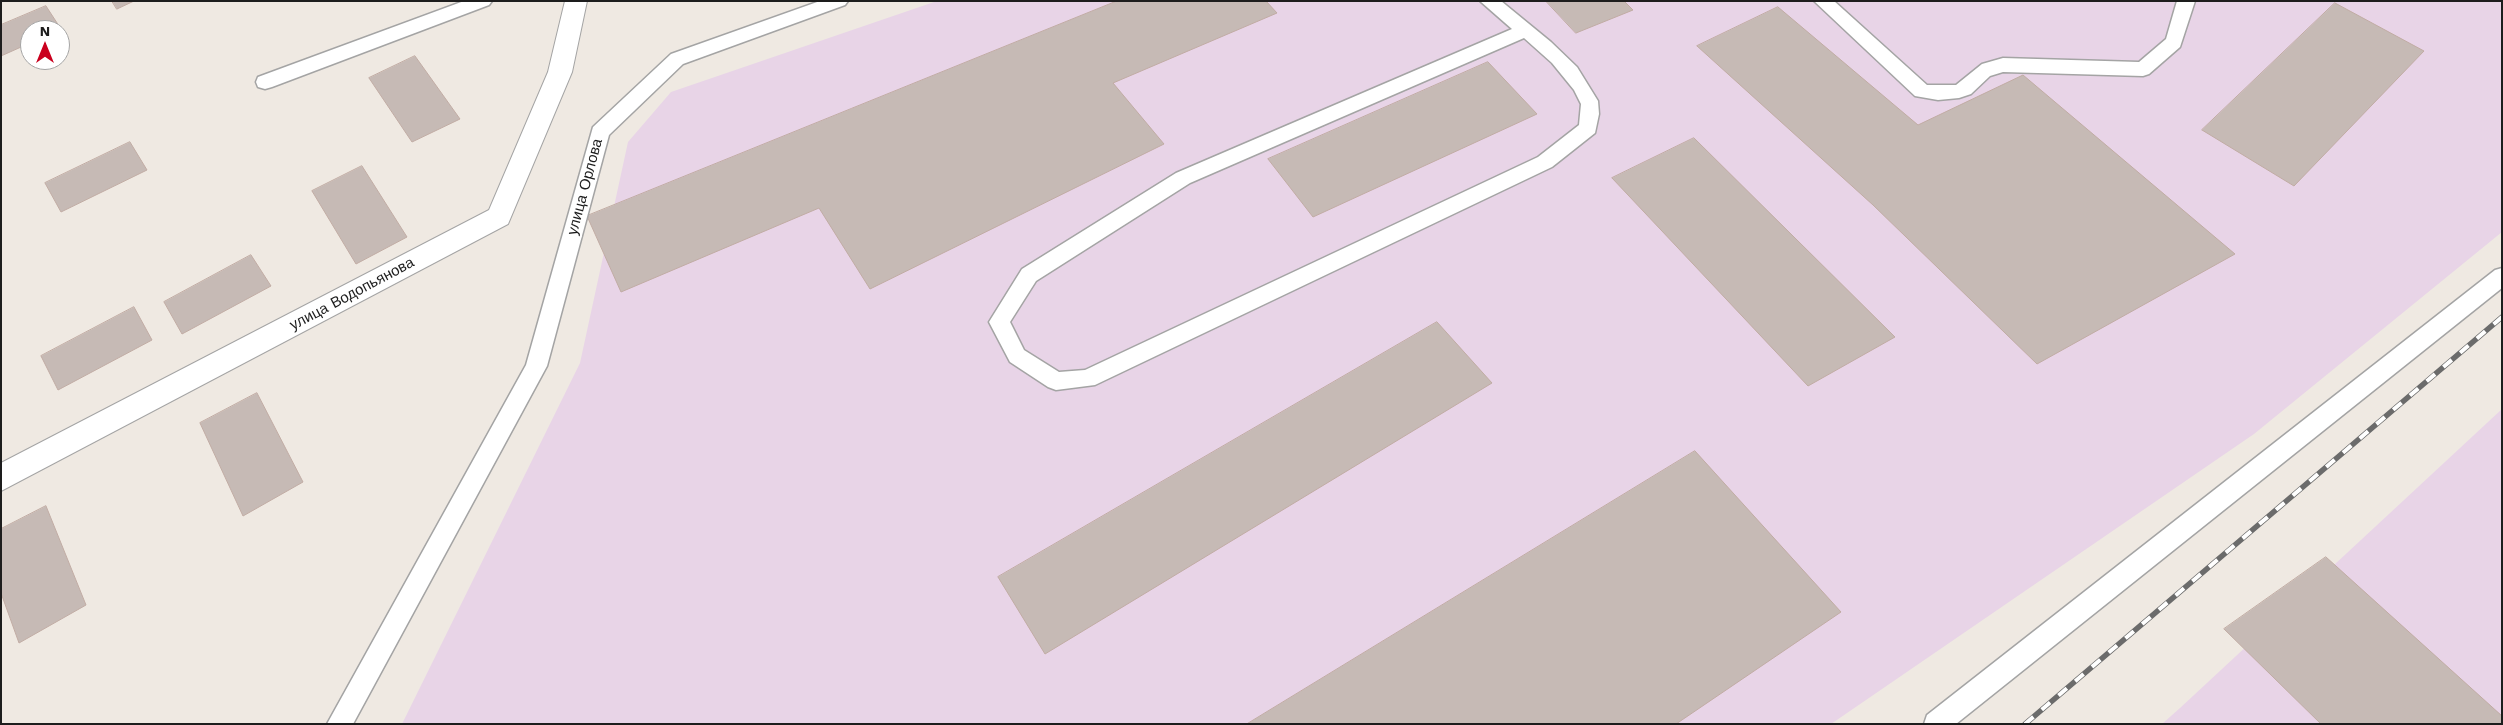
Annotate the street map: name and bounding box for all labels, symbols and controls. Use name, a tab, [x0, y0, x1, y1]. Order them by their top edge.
north arrow	[20, 20, 70, 70]
text: N	[40, 23, 50, 39]
street label: улица Орлова	[563, 137, 607, 237]
street label: улица Водопьянова	[287, 254, 417, 334]

